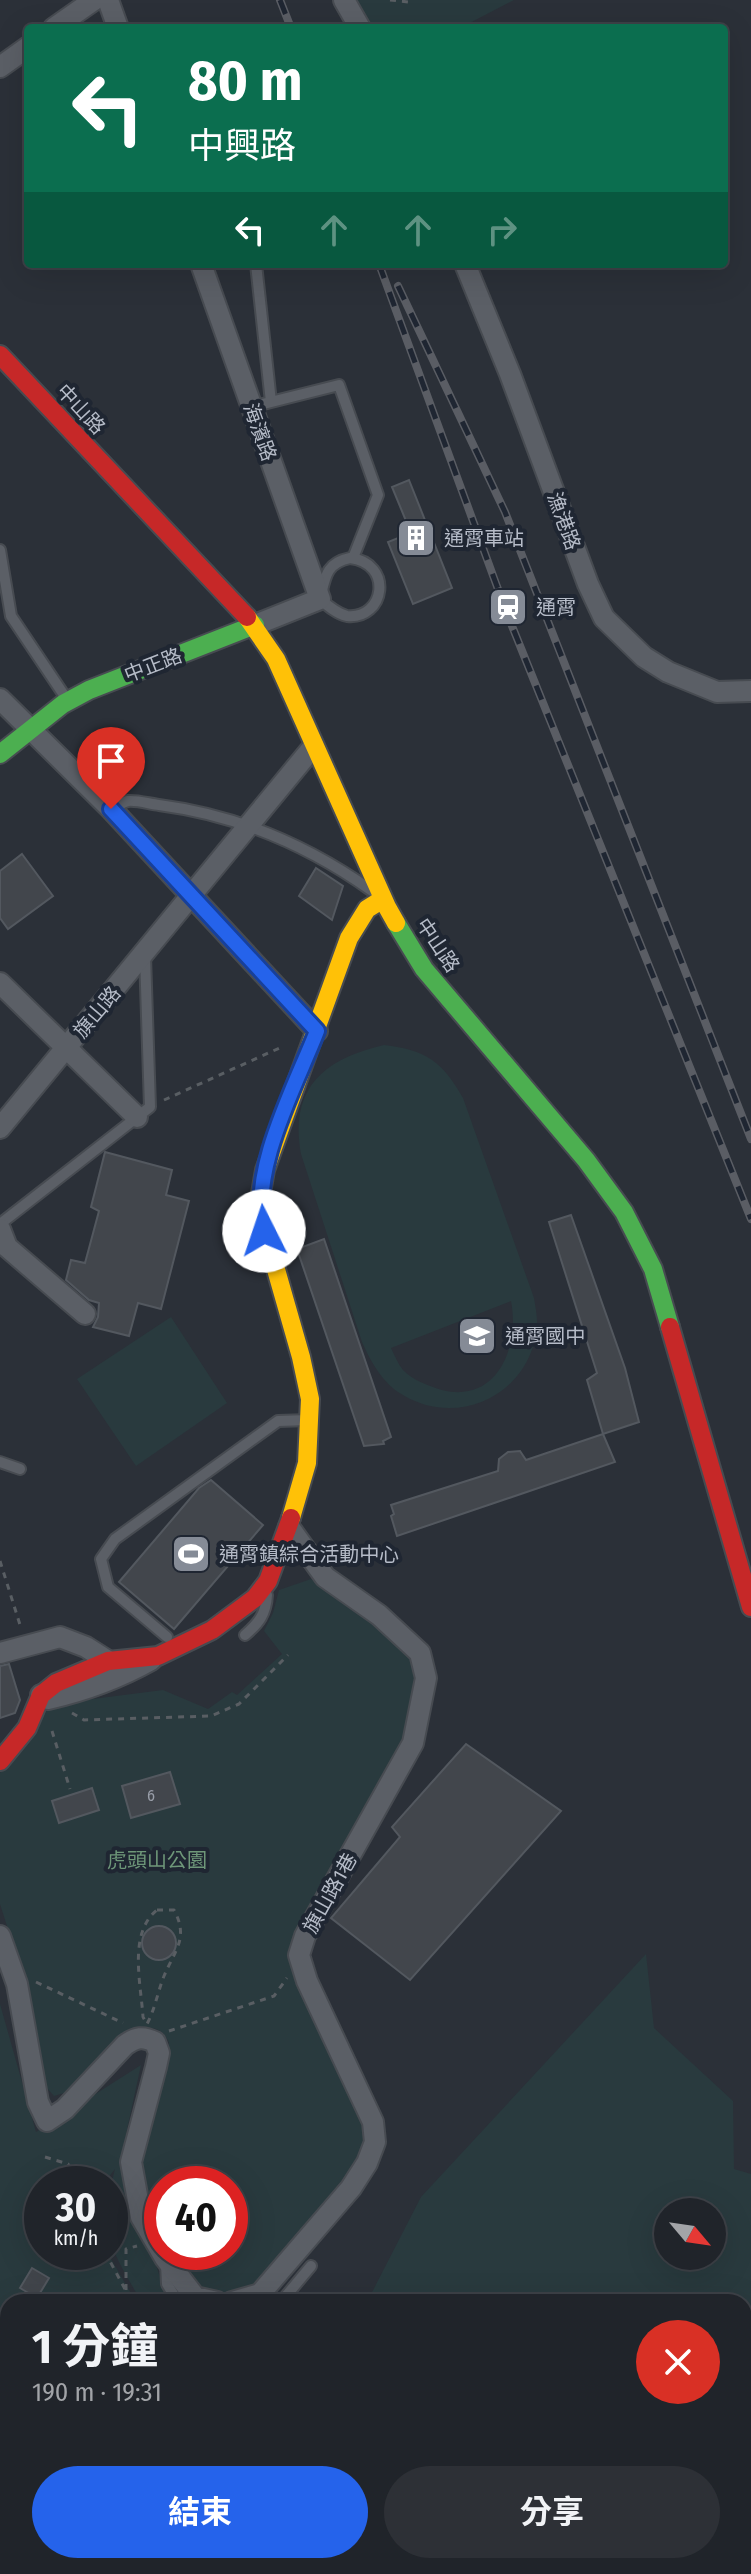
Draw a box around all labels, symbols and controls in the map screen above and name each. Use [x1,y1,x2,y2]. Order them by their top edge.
text: 80 m [188,48,303,115]
icon: left [56,56,160,160]
text: 中興路 [188,124,296,168]
icon: left [228,208,272,252]
icon: ahead [312,208,356,252]
icon: ahead [396,208,440,252]
icon: right [480,208,524,252]
street label: 中山路 [52,379,110,439]
street label: 海濱路 [238,400,282,464]
street label: 漁港路 [542,489,586,553]
building icon: 通霄車站 [395,517,437,559]
place label: 通霄車站 [444,526,524,550]
station icon: 通霄 [487,586,529,628]
place label: 通霄 [536,595,576,619]
street label: 中正路 [121,643,185,687]
pin [77,727,145,809]
icon: arrive [89,739,133,783]
street label: 中山路 [411,913,465,977]
street label: 旗山路 [69,981,125,1043]
position arrow [222,1189,306,1273]
school or university icon: 通霄國中 [456,1315,498,1357]
place label: 通霄國中 [505,1324,585,1348]
sports icon: 通霄鎮綜合活動中心 [170,1533,212,1575]
place label: 通霄鎮綜合活動中心 [219,1542,399,1566]
house number: 6 [147,1786,155,1805]
park label: 虎頭山公園 [107,1848,207,1872]
street label: 旗山路1巷 [298,1849,362,1937]
speed limit sign: 40 [144,2166,248,2270]
text: 30 [56,2184,96,2232]
north arrow [654,2198,726,2270]
map controls [654,2198,726,2270]
text: km/h [54,2226,98,2250]
text: 1 分鐘 [32,2318,158,2376]
button: close [636,2320,720,2404]
text: 190 m · 19:31 [32,2377,162,2408]
button: 結束 [32,2466,368,2558]
button: 分享 [384,2466,720,2558]

